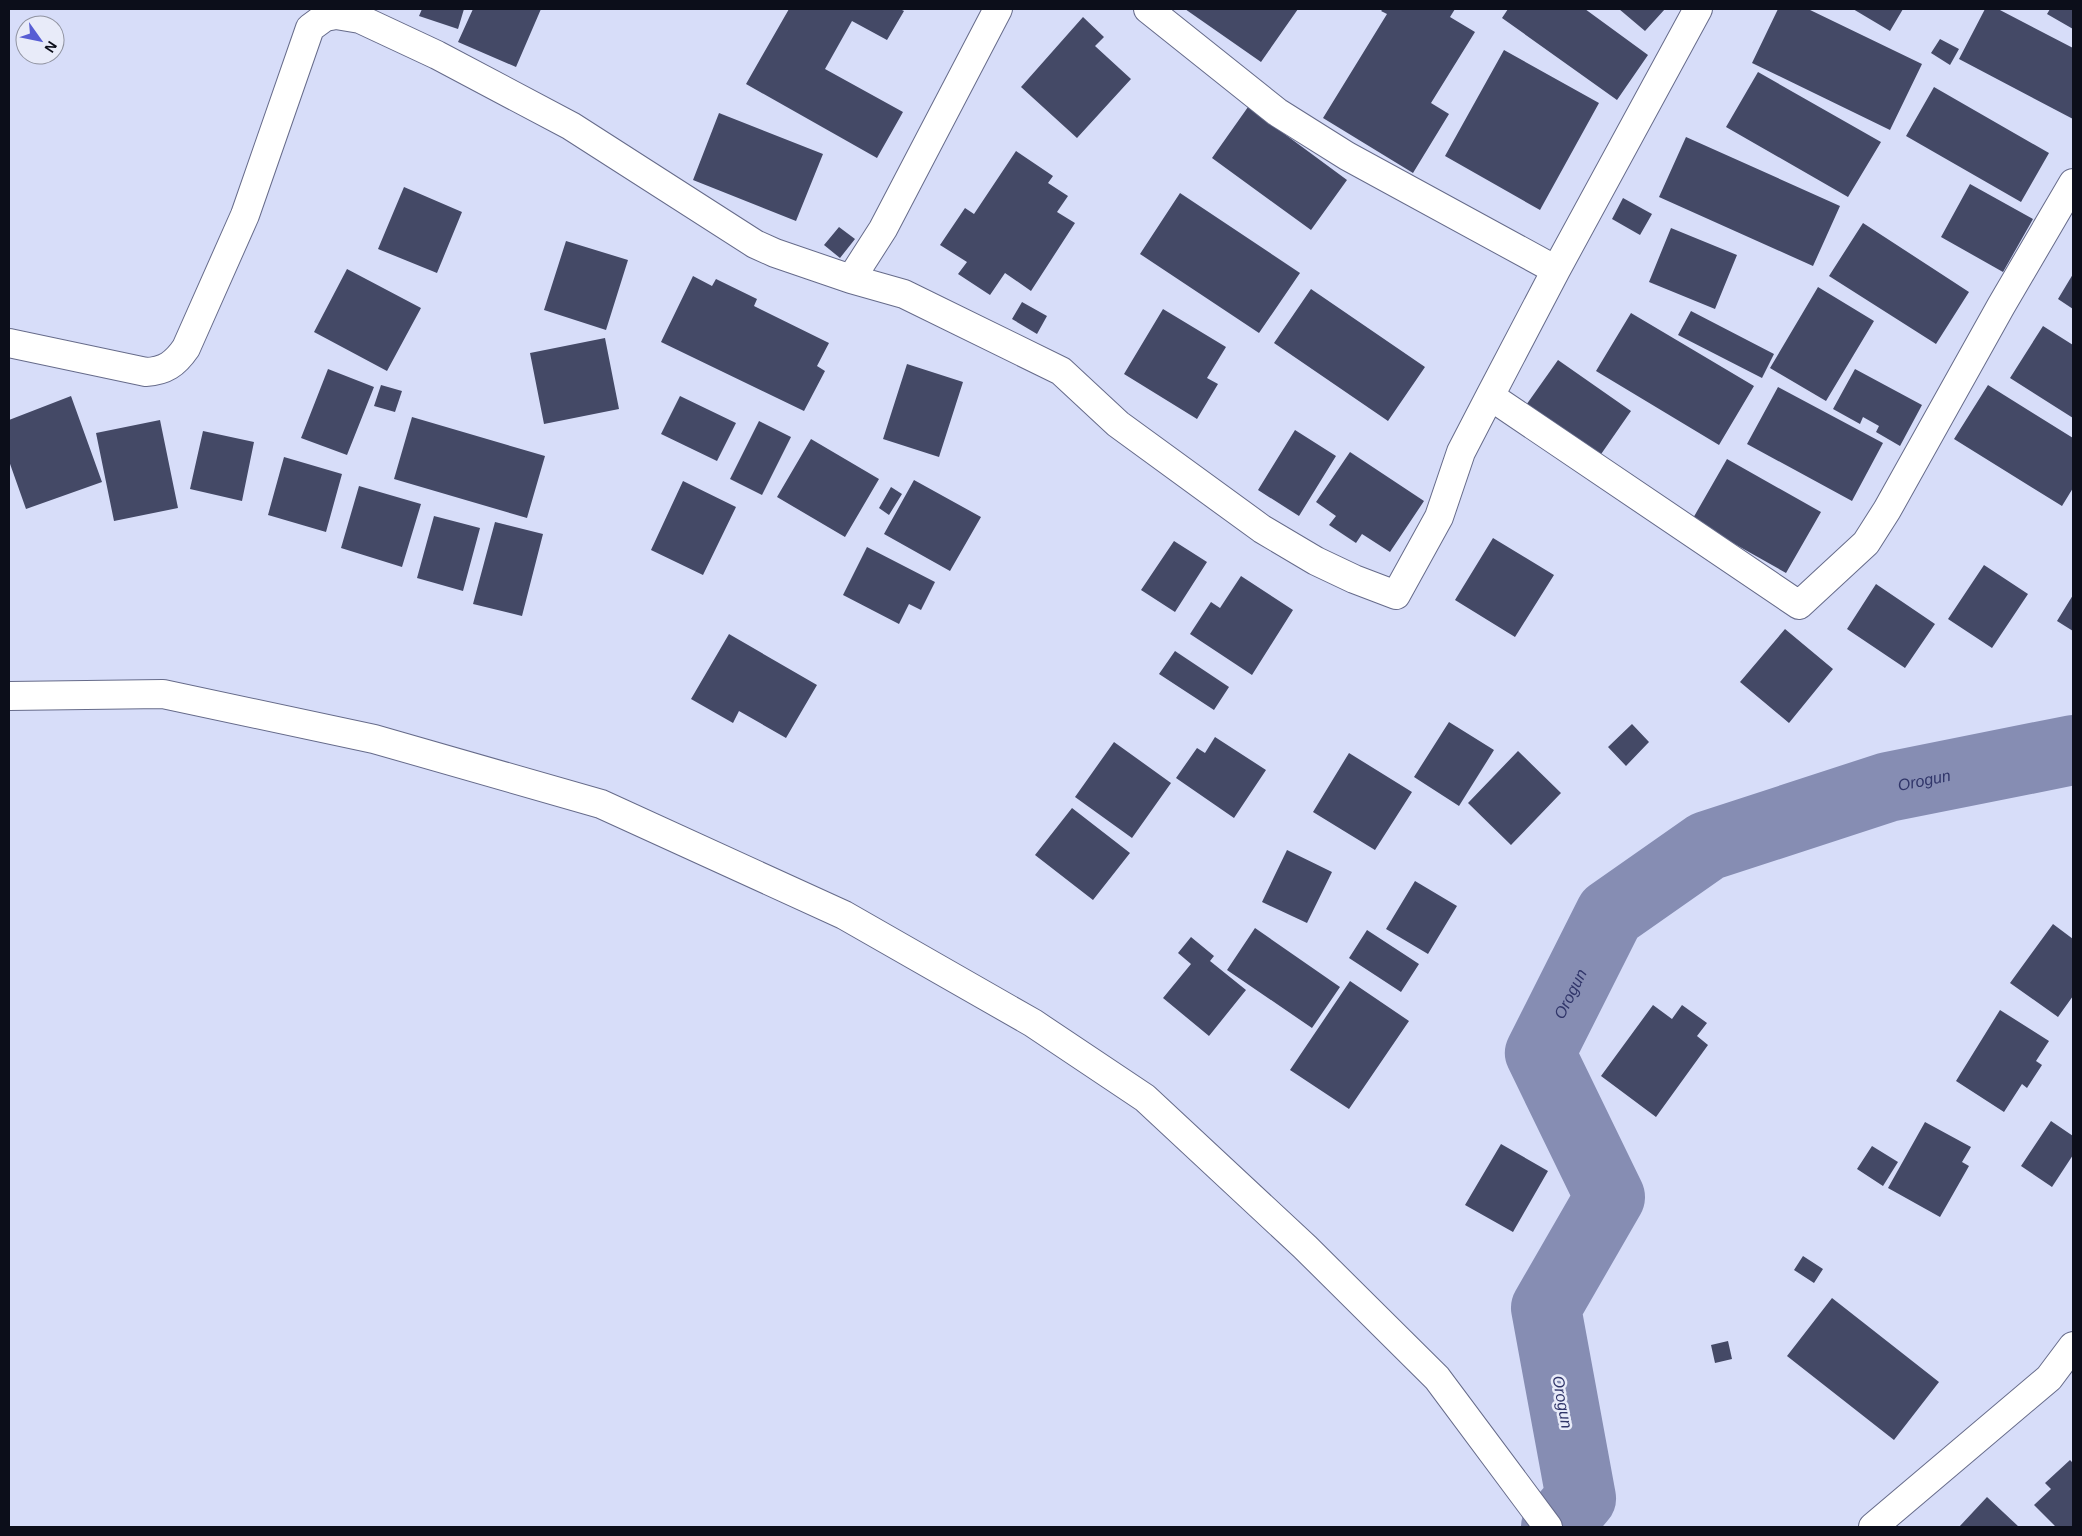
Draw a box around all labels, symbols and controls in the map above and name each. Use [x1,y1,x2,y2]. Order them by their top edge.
north arrow [15,15,65,65]
text: N [41,38,60,56]
water label: Orogun [1896,767,1952,794]
water label: Orogun [1551,966,1590,1022]
water label: Orogun [1550,1374,1576,1430]

